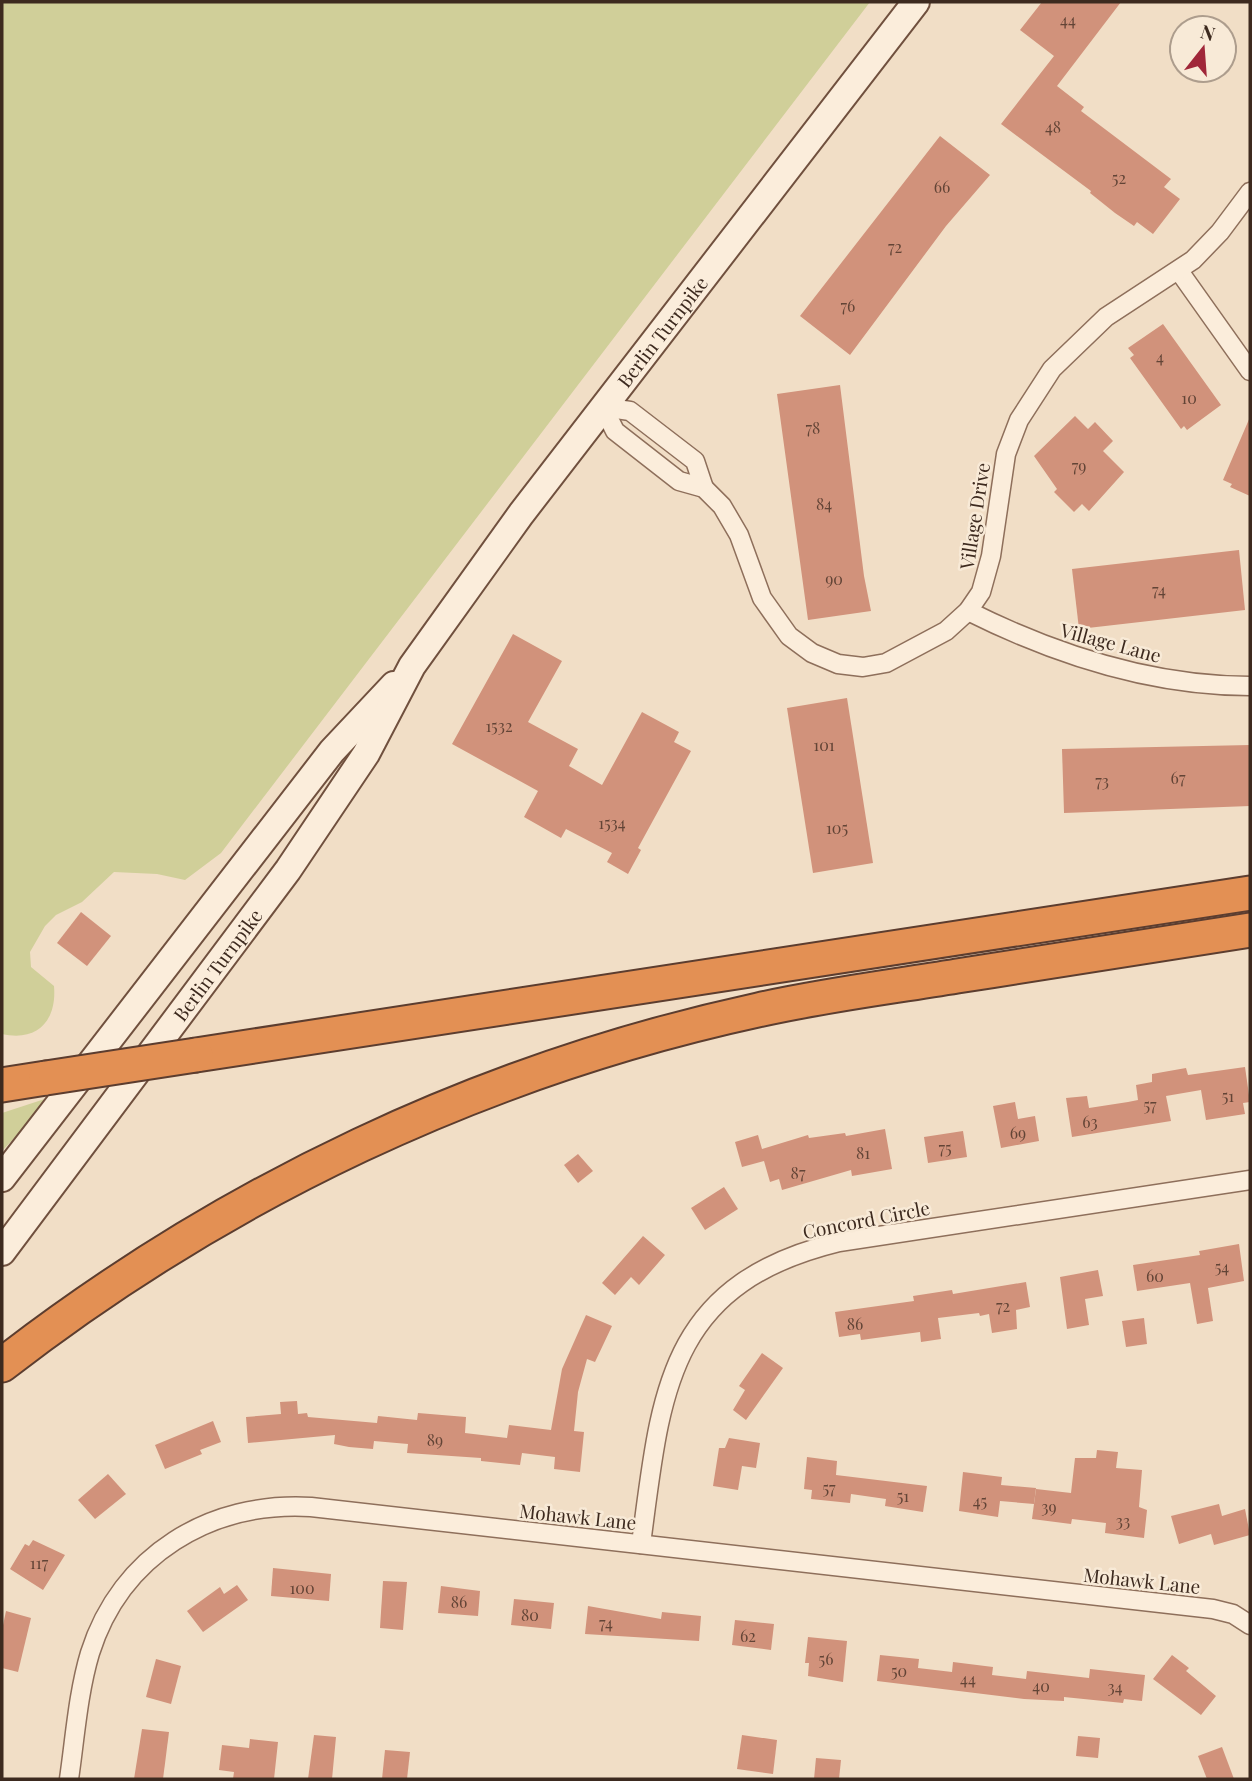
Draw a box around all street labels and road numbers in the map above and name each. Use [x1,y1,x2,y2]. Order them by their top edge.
street label: Berlin Turnpike [611,270,713,392]
street label: Village Drive [953,461,995,572]
street label: Village Lane [1057,616,1164,668]
street label: Berlin Turnpike [167,903,268,1026]
street label: Concord Circle [800,1194,932,1244]
street label: Mohawk Lane [518,1497,638,1535]
street label: Mohawk Lane [1082,1561,1202,1599]

